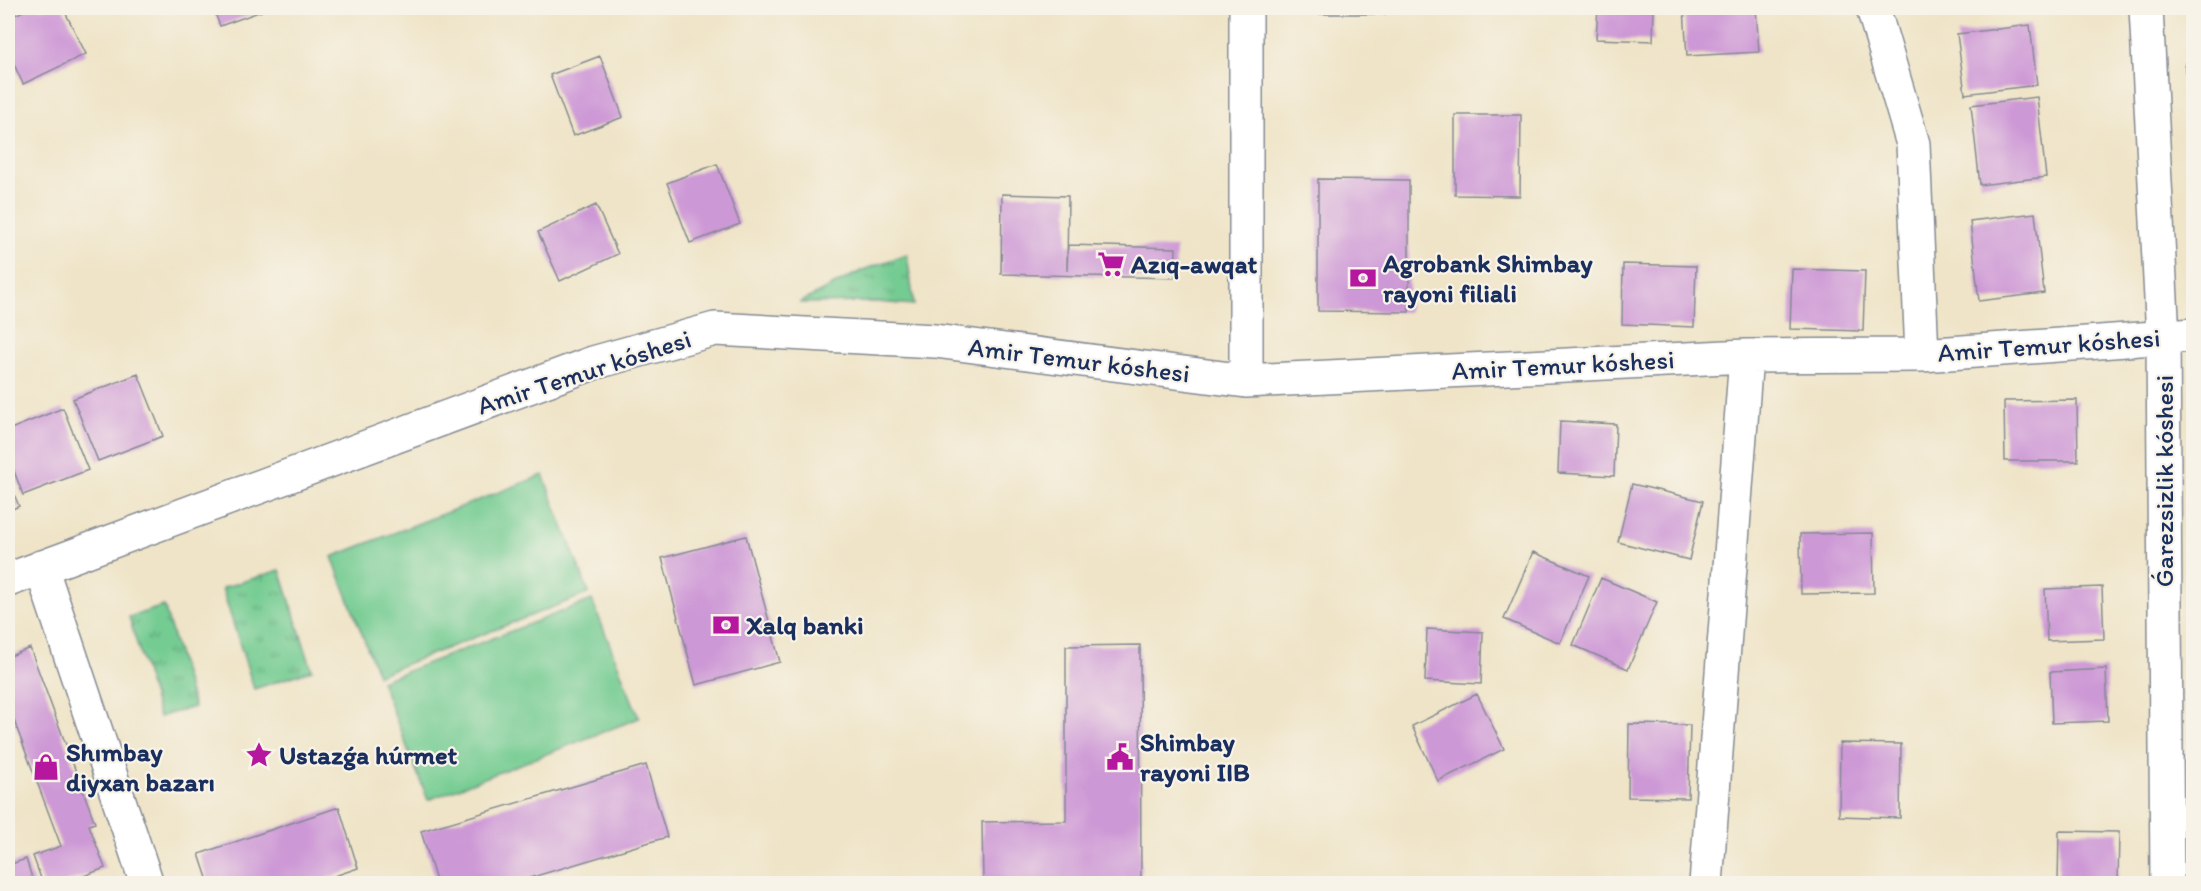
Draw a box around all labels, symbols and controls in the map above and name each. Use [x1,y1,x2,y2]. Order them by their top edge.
place label: Agrobank Shimbay rayoni filiali [1382,247,1593,309]
place label: Azıq-awqat [1130,248,1257,280]
supermarket icon: Azıq-awqat [1096,249,1126,279]
bank icon: Agrobank Shimbay rayoni filiali [1348,263,1378,293]
street label: Amir Temur kóshesi [1937,321,2161,369]
street label: Amir Temur kóshesi [473,322,695,422]
street label: Amir Temur kóshesi [966,331,1192,389]
street label: Amir Temur kóshesi [1451,343,1675,387]
street label: Ǵarezsizlik kóshesi [2148,375,2180,587]
place label: Xalq banki [746,609,864,641]
bank icon: Xalq banki [711,610,741,640]
place label: Shimbay rayoni IIB [1140,726,1250,788]
place label: Shımbay diyxan bazarı [66,736,215,798]
place label: Ustazǵa húrmet [279,739,458,771]
place icon: Ustazǵa húrmet [244,740,274,770]
public building icon: Shimbay rayoni IIB [1105,742,1135,772]
shop icon: Shımbay diyxan bazarı [31,752,61,782]

